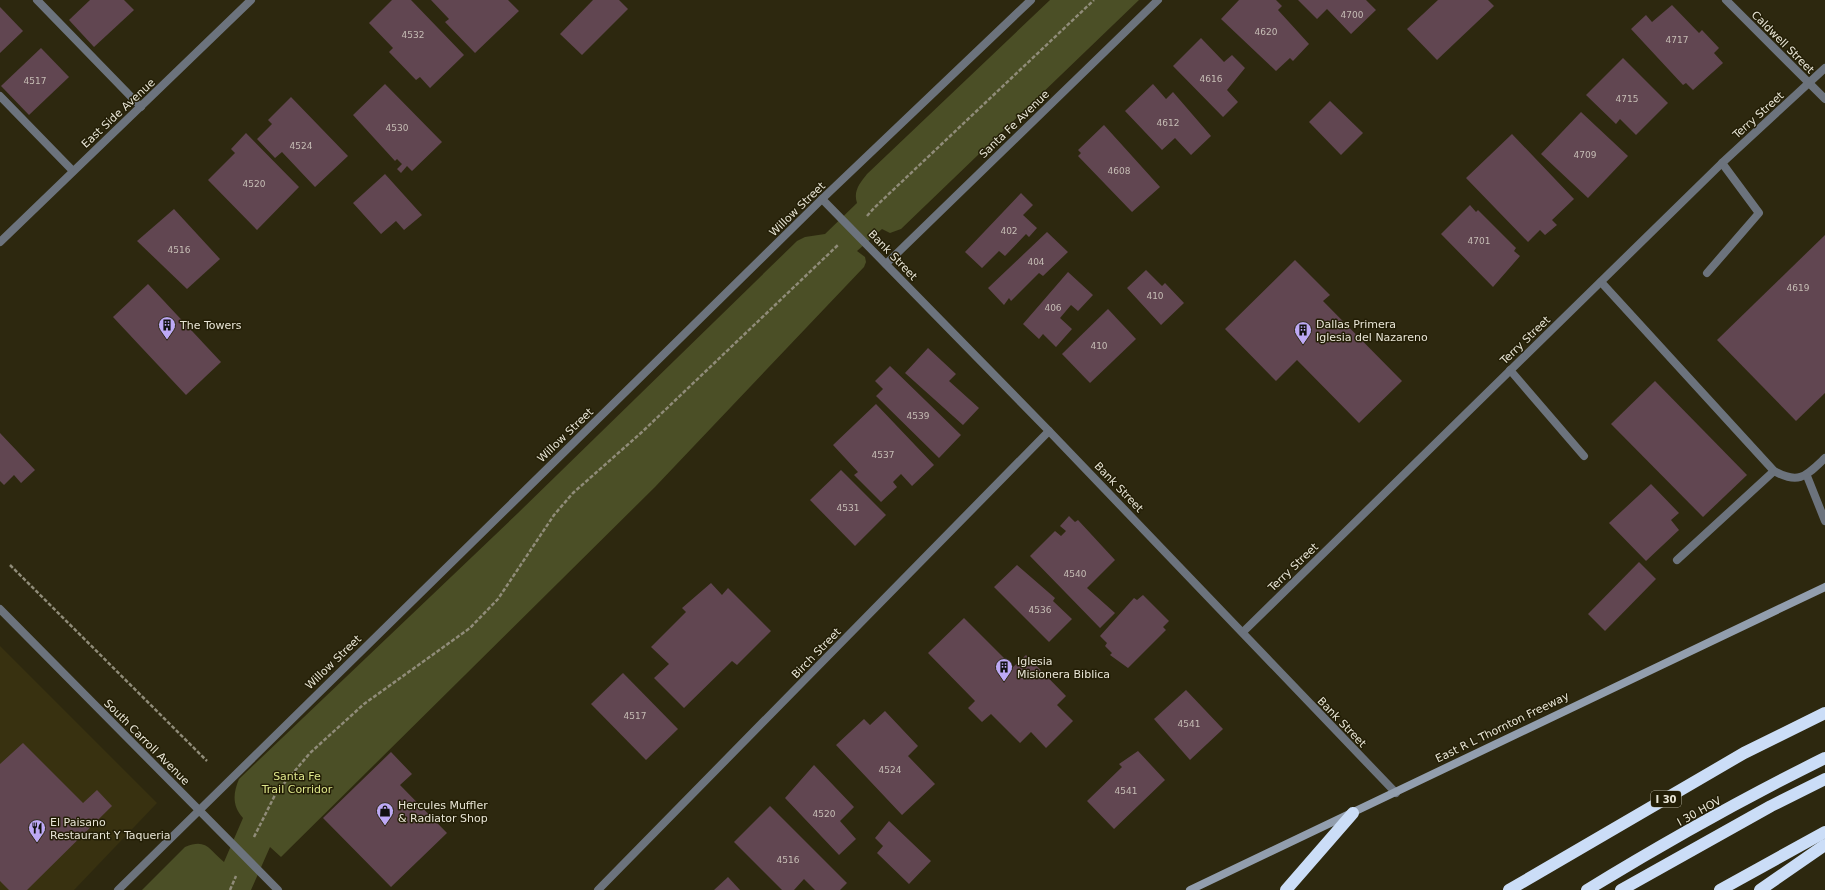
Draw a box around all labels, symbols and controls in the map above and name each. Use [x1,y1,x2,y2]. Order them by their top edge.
street label: Caldwell Street [1749,8,1817,77]
house number: 4700 [1341,10,1364,20]
house number: 4620 [1255,27,1278,37]
house number: 4532 [402,30,424,40]
house number: 4717 [1666,35,1688,45]
house number: 4616 [1200,74,1223,84]
house number: 4517 [24,76,46,86]
street label: East Side Avenue [79,76,158,151]
street label: Santa Fe Avenue [977,88,1052,161]
street label: Terry Street [1729,89,1787,142]
house number: 4715 [1616,94,1638,104]
house number: 4612 [1157,118,1179,128]
house number: 4530 [386,123,409,133]
house number: 4524 [290,141,313,151]
house number: 4709 [1574,150,1597,160]
house number: 4608 [1108,166,1131,176]
house number: 4520 [243,179,266,189]
street label: Willow Street [767,179,828,239]
house number: 402 [1000,226,1018,236]
street label: Bank Street [866,228,920,284]
house number: 4701 [1468,236,1490,246]
house number: 4516 [168,245,191,255]
house number: 404 [1027,257,1045,267]
house number: 4619 [1787,283,1810,293]
house number: 410 [1146,291,1164,301]
house number: 406 [1044,303,1062,313]
street label: Terry Street [1497,313,1553,368]
building icon: The Towers [157,315,177,340]
place label: Dallas Primera Iglesia del Nazareno [1316,318,1428,344]
place label: The Towers [179,319,242,332]
building icon: Dallas Primera Iglesia del Nazareno [1293,320,1313,345]
house number: 410 [1090,341,1108,351]
street label: Willow Street [535,405,596,465]
house number: 4539 [907,411,930,421]
house number: 4537 [872,450,894,460]
street label: Bank Street [1092,460,1146,516]
house number: 4531 [837,503,859,513]
street label: Terry Street [1265,540,1321,595]
house number: 4540 [1064,569,1087,579]
house number: 4536 [1029,605,1052,615]
street label: Birch Street [789,625,844,681]
street label: Willow Street [303,632,364,692]
place label: Iglesia Misionera Biblica [1017,655,1110,681]
building icon: Iglesia Misionera Biblica [994,657,1014,682]
street label: East R L Thornton Freeway [1433,689,1571,765]
street label: Bank Street [1315,695,1369,751]
street label: South Carroll Avenue [101,697,192,788]
house number: 4517 [624,711,646,721]
house number: 4541 [1178,719,1200,729]
house number: 4524 [879,765,902,775]
park label: Santa Fe Trail Corridor [261,770,333,796]
house number: 4541 [1115,786,1137,796]
road number: I 30 [1651,791,1681,807]
street label: I 30 HOV [1675,794,1724,829]
place label: Hercules Muffler & Radiator Shop [398,799,488,825]
shop icon: Hercules Muffler & Radiator Shop [375,801,395,826]
house number: 4520 [813,809,836,819]
place label: El Paisano Restaurant Y Taqueria [50,816,171,842]
restaurant icon: El Paisano Restaurant Y Taqueria [27,818,47,843]
house number: 4516 [777,855,800,865]

